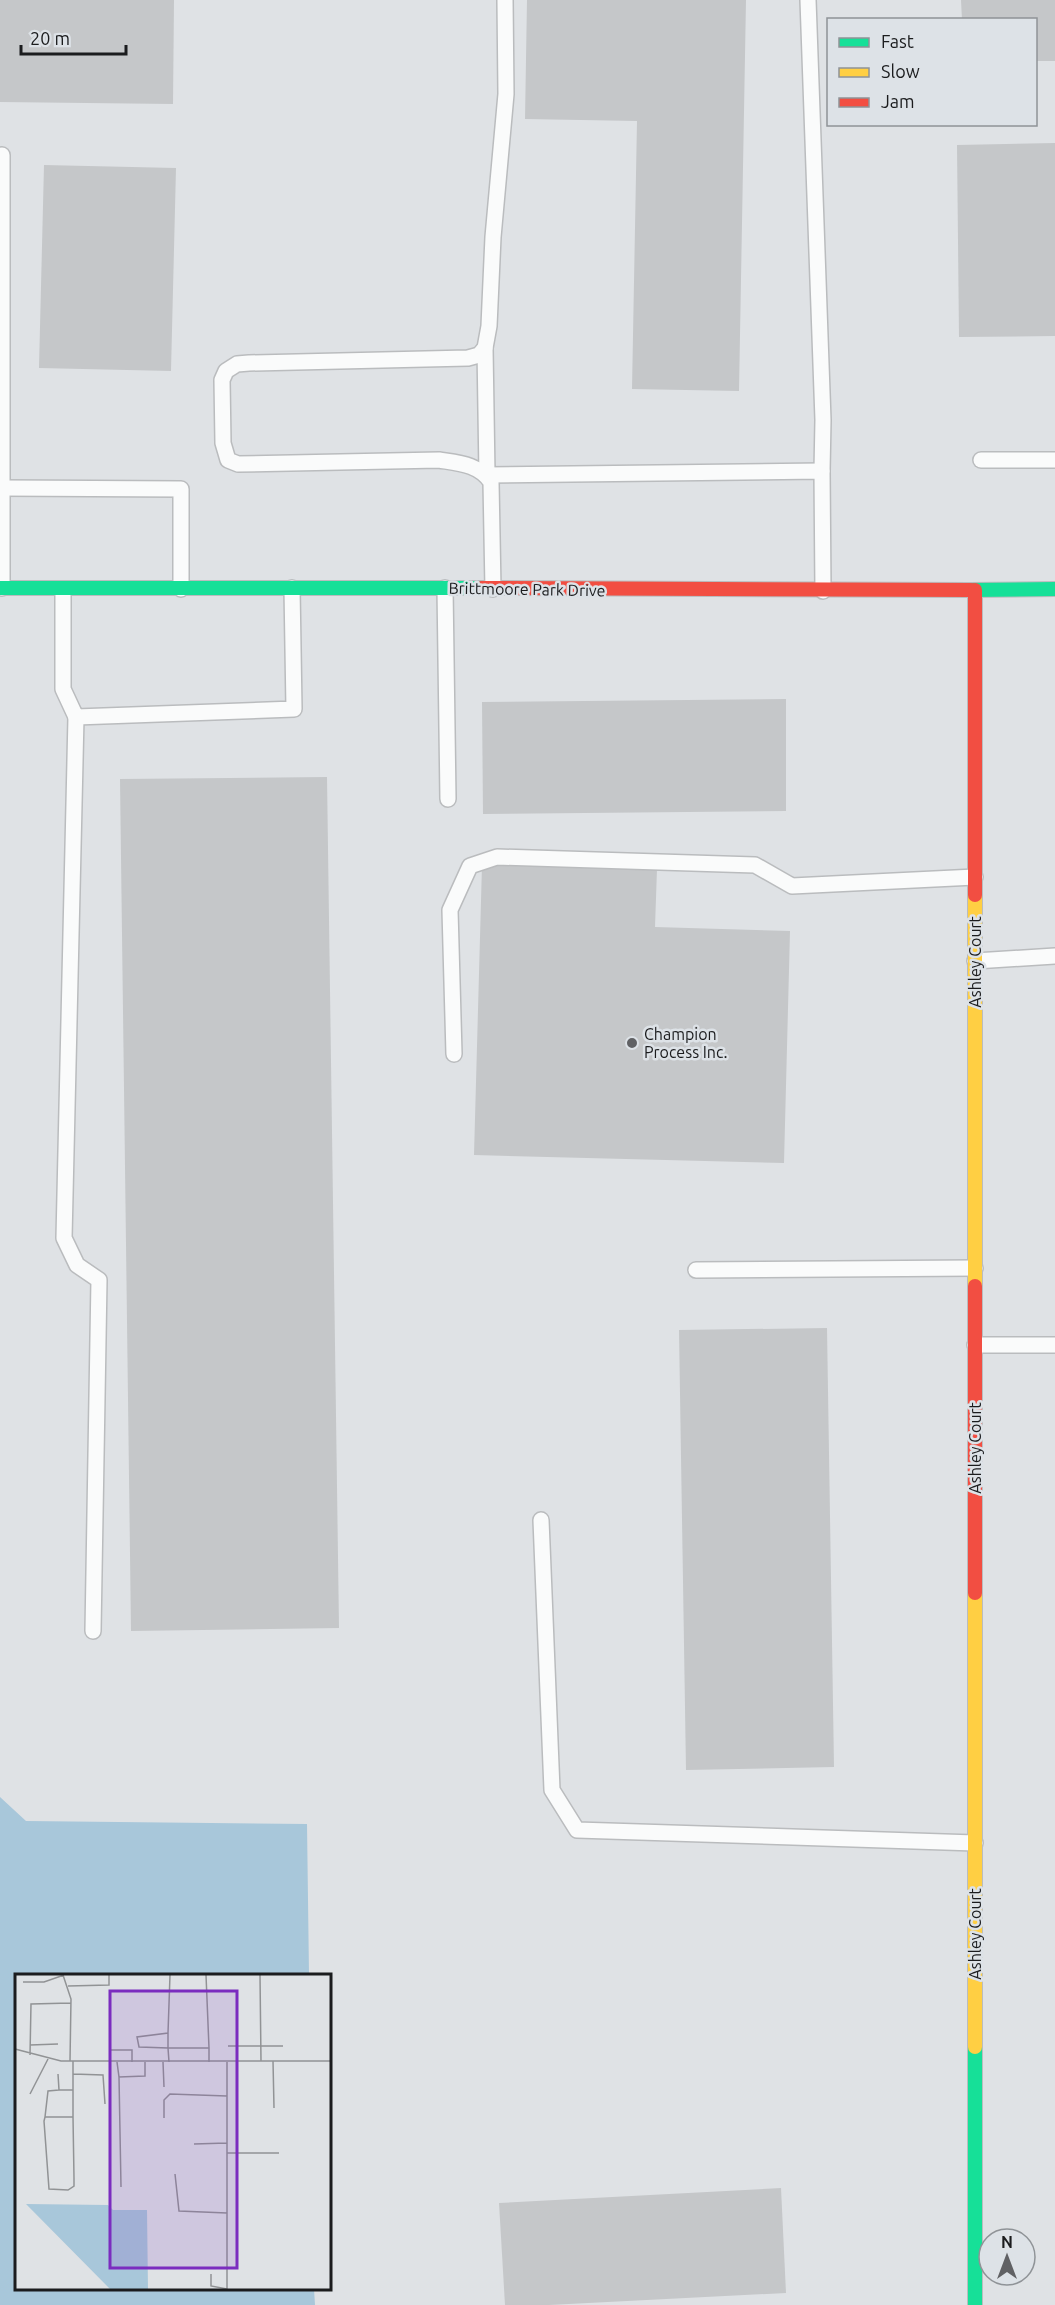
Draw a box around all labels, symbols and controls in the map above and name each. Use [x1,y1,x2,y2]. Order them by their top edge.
scale bar [21,18,126,56]
legend [827,18,1037,126]
text: 20 m [30,28,70,48]
text: Fast [881,31,914,51]
text: Slow [881,61,920,81]
text: Jam [881,91,915,111]
street label: Brittmoore Park Drive [448,579,606,599]
street label: Ashley Court [966,915,984,1008]
place label: Champion Process Inc. [644,1025,728,1061]
marker: Champion Process Inc. [625,1036,639,1050]
street label: Ashley Court [966,1401,984,1494]
street label: Ashley Court [966,1887,984,1980]
inset map [15,1974,332,2290]
north arrow [977,2227,1037,2287]
text: N [1001,2233,1013,2251]

